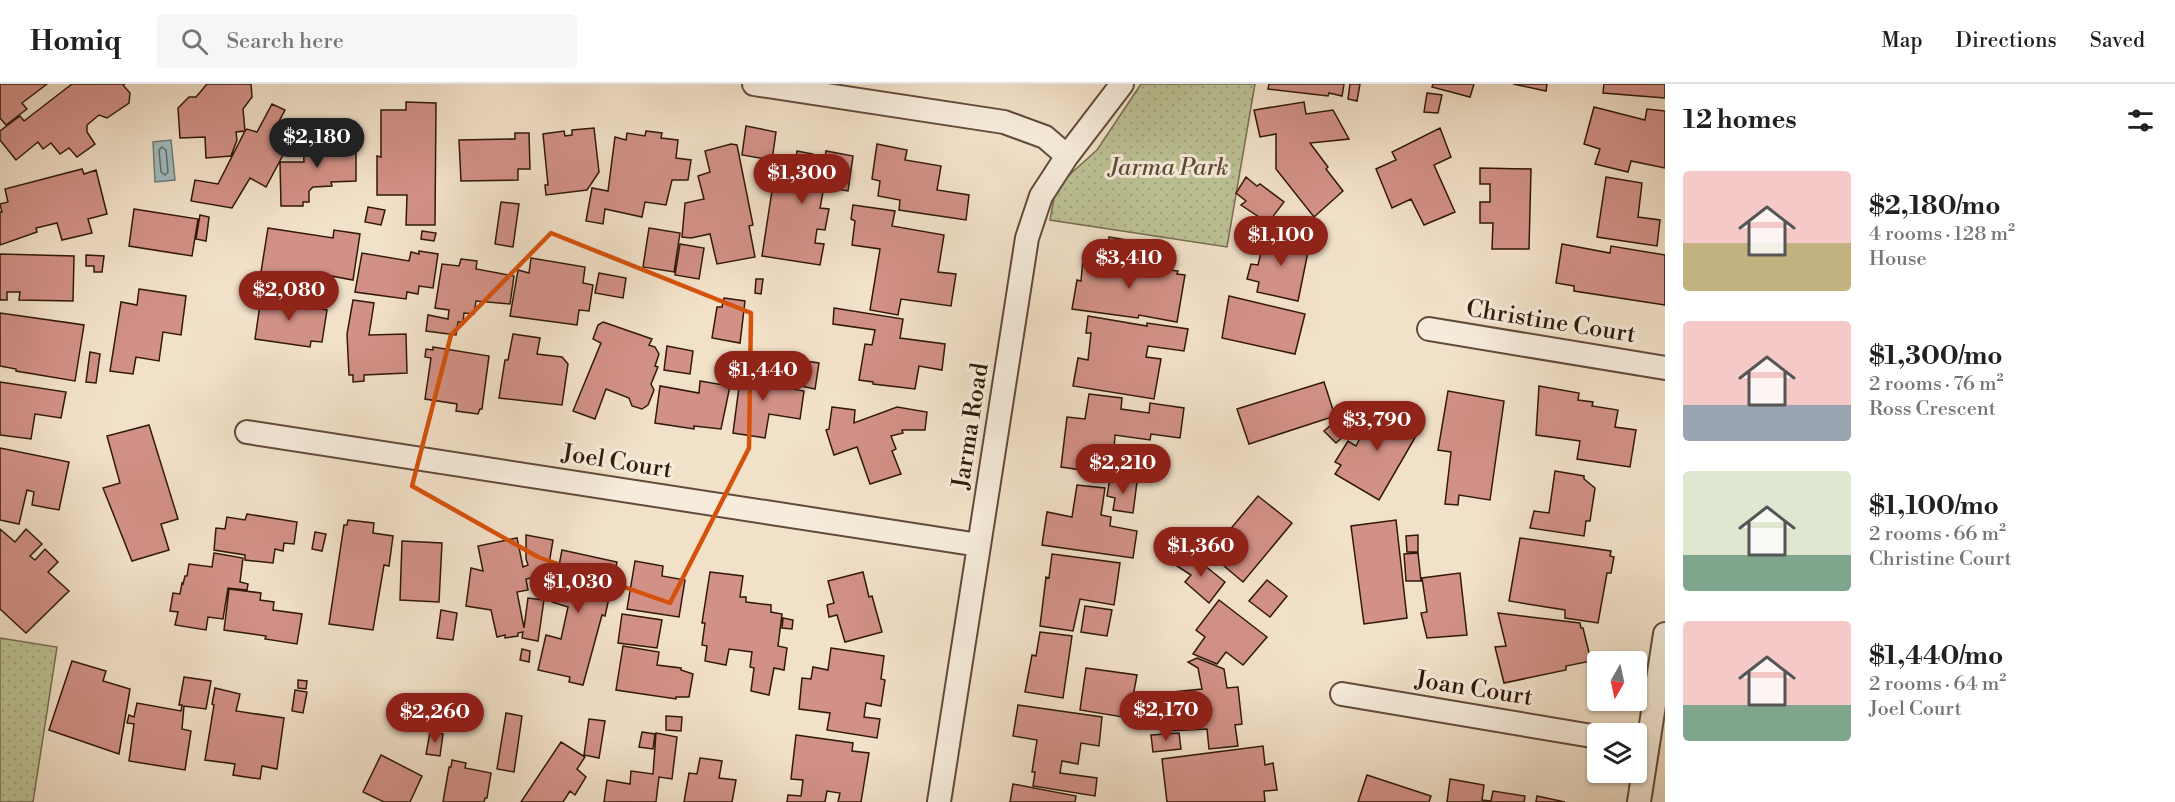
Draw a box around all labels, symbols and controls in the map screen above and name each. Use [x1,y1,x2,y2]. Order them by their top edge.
search box [157,14,577,68]
text: Homiq [30,24,121,59]
icon: search [178,25,211,58]
text: Search here [226,28,344,55]
text: Map [1881,28,1923,54]
text: Directions [1956,28,2057,54]
text: Saved [2090,28,2145,54]
text: 12 homes [1683,104,1797,136]
icon: filters [2124,104,2157,137]
pin: $2,180 [268,118,366,169]
text: $2,180 [283,125,351,150]
park label: Jarma Park [1106,153,1229,183]
pin: $1,300 [753,154,851,205]
text: $1,300 [768,161,837,186]
text: $2,180/mo [1869,190,2000,222]
icon: home [1731,195,1803,267]
pin: $1,100 [1232,216,1330,267]
text: 4 rooms · 128 m² [1869,222,2015,247]
text: $1,100 [1248,223,1314,248]
pin: $3,410 [1080,239,1178,290]
text: $3,410 [1096,246,1162,271]
text: House [1869,247,1927,272]
pin: $2,080 [240,271,338,322]
text: $2,080 [253,278,325,303]
street label: Christine Court [1464,294,1638,350]
text: $1,300/mo [1869,340,2003,372]
icon: home [1731,345,1803,417]
pin: $1,440 [714,351,812,402]
text: $1,440 [728,358,798,383]
street label: Jarma Road [946,361,996,492]
text: 2 rooms · 76 m² [1869,372,2003,397]
text: Ross Crescent [1869,397,1996,422]
pin: $3,790 [1328,401,1426,452]
text: $3,790 [1343,408,1411,433]
street label: Joel Court [559,438,675,486]
pin: $2,210 [1074,444,1172,495]
text: $2,210 [1090,451,1156,476]
text: $1,100/mo [1869,490,1999,522]
icon: home [1731,495,1803,567]
text: 2 rooms · 66 m² [1869,522,2006,547]
pin: $1,360 [1152,527,1250,578]
text: $1,360 [1167,534,1235,559]
text: Christine Court [1869,547,2012,572]
pin: $1,030 [529,563,627,614]
text: $1,030 [544,570,613,595]
text: $1,440/mo [1869,640,2003,672]
icon: home [1731,645,1803,717]
north arrow [1587,651,1647,711]
map controls [1587,651,1647,783]
street label: Joan Court [1412,665,1535,713]
text: 2 rooms · 64 m² [1869,672,2006,697]
pin: $2,170 [1117,691,1215,742]
pin: $2,260 [386,693,484,744]
text: Joel Court [1869,697,1962,722]
text: $2,170 [1134,698,1198,723]
text: $2,260 [400,700,470,725]
button: layers [1587,723,1647,783]

